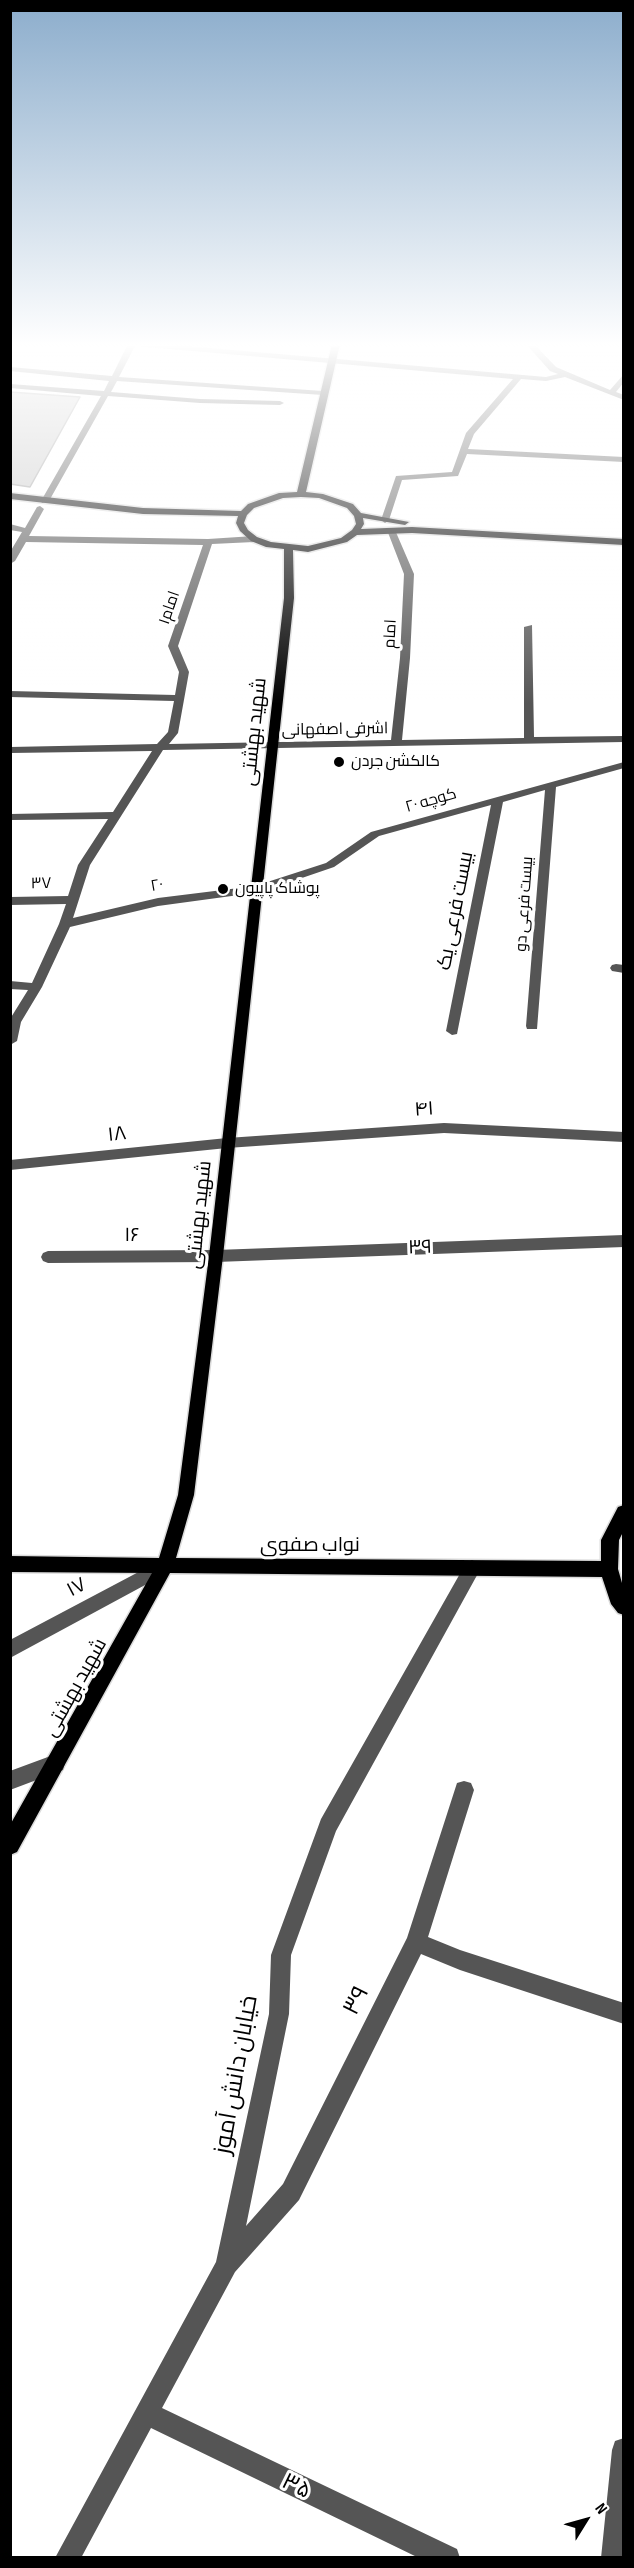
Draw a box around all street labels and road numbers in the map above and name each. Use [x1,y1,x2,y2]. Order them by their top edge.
street label: امام۱ [155,589,185,627]
street label: امام [381,619,401,649]
street label: شهید بهشتی [237,677,273,787]
street label: اشرفی اصفهانی [282,719,388,741]
street label: کوچه ۲۰ [403,785,459,817]
street label: بیست فرعی یک [433,850,479,972]
street label: بیست فرعی دو [512,856,538,952]
street label: ۳۷ [30,874,52,894]
street label: ۲۰ [149,875,165,897]
street label: ۴۱ [413,1097,435,1123]
street label: ۱۸ [106,1122,128,1148]
street label: شهید بهشتی [182,1160,218,1270]
street label: ۱۶ [124,1224,140,1248]
street label: ۳۹ [408,1236,432,1260]
street label: نواب صفوی [260,1534,360,1558]
street label: ۱۷ [63,1573,91,1603]
street label: شهید بهشتی [39,1635,113,1741]
street label: ۳۹ [338,1982,376,2020]
street label: خیابان دانش آموز [209,1993,265,2157]
street label: ۳۵ [277,2468,315,2506]

